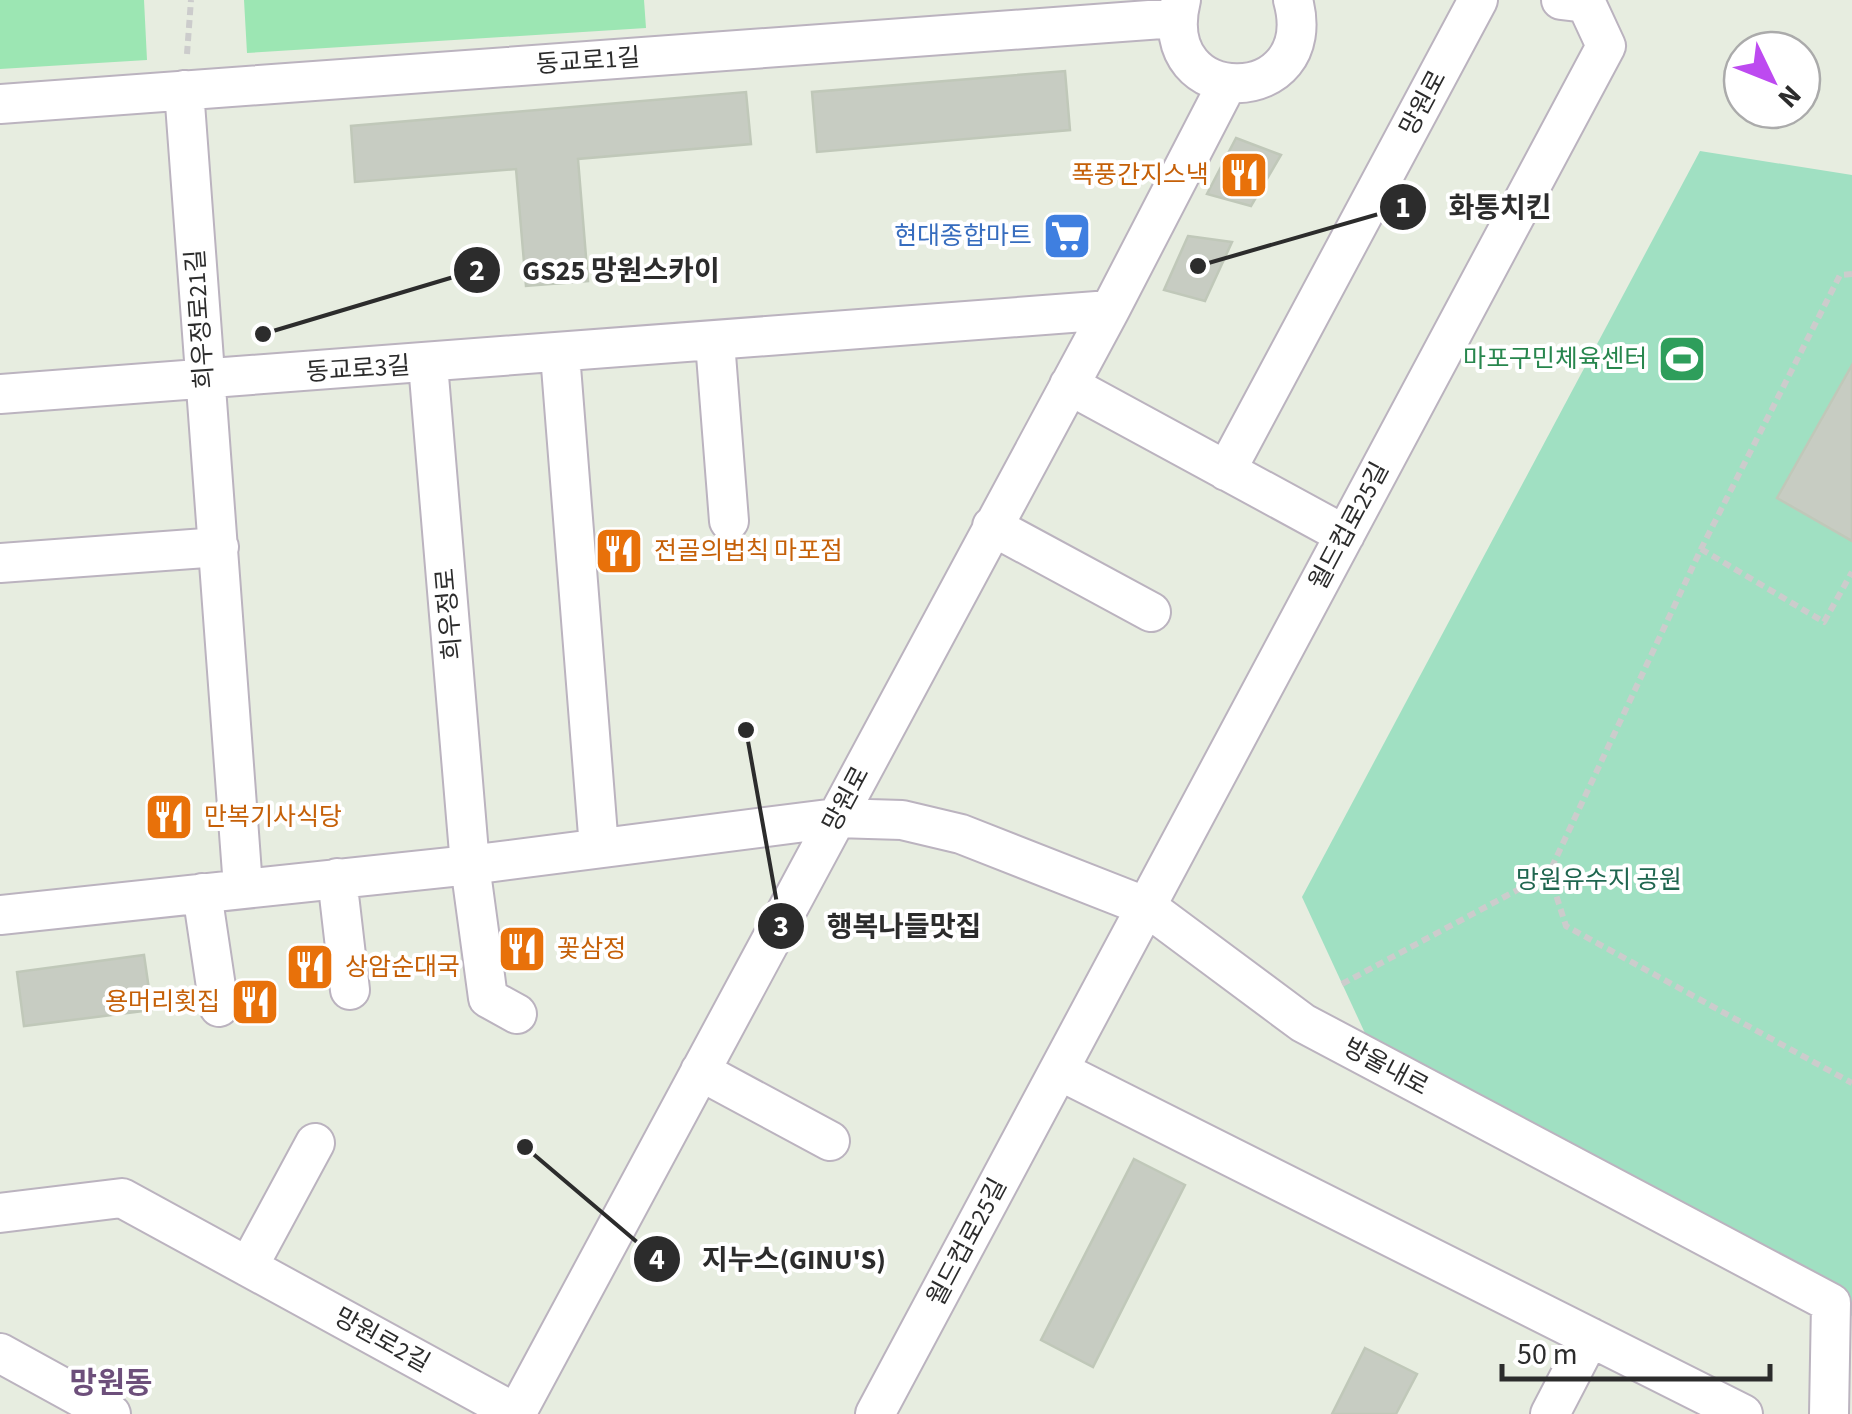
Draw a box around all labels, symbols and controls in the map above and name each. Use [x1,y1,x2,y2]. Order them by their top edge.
north arrow [1722,30,1822,130]
street label: 동교로1길 [535,39,641,83]
street label: 망원로 [1391,64,1455,142]
text: N [1769,76,1811,117]
restaurant icon: 폭풍간지스낵 [1218,149,1270,201]
place label: 폭풍간지스낵 [1071,157,1209,193]
callout: 화통치킨 [1378,178,1571,236]
text: 1 [1395,186,1411,229]
text: 화통치킨 [1448,188,1552,228]
supermarket icon: 현대종합마트 [1041,210,1093,262]
place label: 현대종합마트 [894,218,1032,254]
callout: GS25 망원스카이 [452,241,739,299]
street label: 희우정로21길 [177,248,223,390]
text: 2 [469,249,485,292]
text: GS25 망원스카이 [522,251,720,291]
sports icon: 마포구민체육센터 [1656,333,1708,385]
place label: 마포구민체육센터 [1463,341,1647,377]
street label: 동교로3길 [305,347,411,391]
street label: 월드컵로25길 [1300,456,1398,596]
restaurant icon: 전골의법칙 마포점 [593,525,645,577]
place label: 전골의법칙 마포점 [654,533,843,569]
street label: 희우정로 [427,567,471,661]
street label: 망원로 [814,760,878,838]
restaurant icon: 만복기사식당 [143,791,195,843]
place label: 만복기사식당 [204,799,342,835]
park label: 망원유수지 공원 [1516,862,1682,898]
callout: 행복나들맛집 [756,897,1001,955]
text: 3 [773,905,789,948]
text: 행복나들맛집 [827,907,981,947]
restaurant icon: 꽃삼정 [496,923,548,975]
place label: 꽃삼정 [557,931,626,967]
restaurant icon: 상암순대국 [284,941,336,993]
place label: 상암순대국 [345,949,460,985]
restaurant icon: 용머리횟집 [229,976,281,1028]
place label: 용머리횟집 [105,984,220,1020]
street label: 방울내로 [1337,1030,1435,1104]
street label: 월드컵로25길 [918,1172,1016,1312]
callout: 지누스(GINU'S) [632,1230,905,1288]
text: 4 [649,1238,665,1281]
text: 지누스(GINU'S) [702,1240,886,1280]
street label: 망원로2길 [328,1299,436,1381]
scale bar [1502,1319,1770,1381]
text: 50 m [1517,1333,1578,1376]
district label: 망원동 [70,1362,152,1405]

